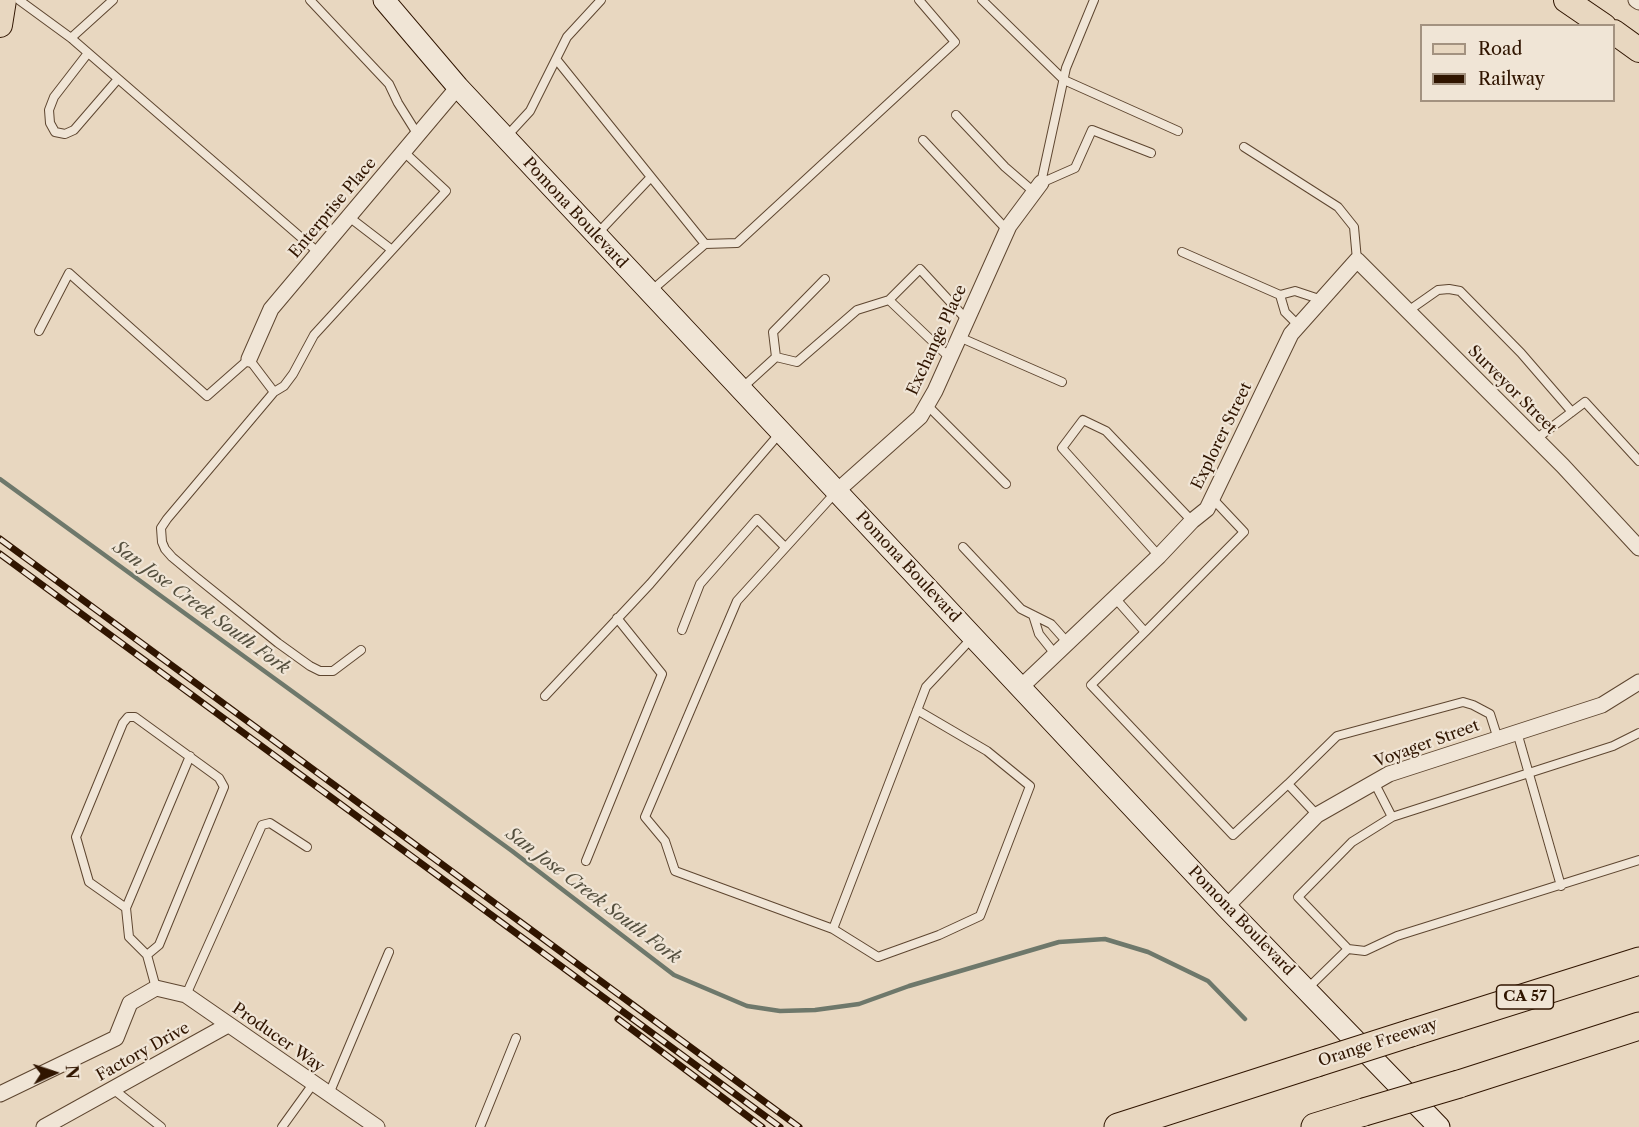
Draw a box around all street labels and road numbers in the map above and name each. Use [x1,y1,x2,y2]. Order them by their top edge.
street label: Enterprise Place [285,154,381,262]
street label: Pomona Boulevard [519,154,631,272]
street label: Exchange Place [903,282,971,398]
street label: Surveyor Street [1464,342,1560,438]
street label: Explorer Street [1188,379,1256,493]
street label: Pomona Boulevard [852,508,964,626]
street label: Voyager Street [1372,716,1482,772]
street label: Pomona Boulevard [1184,862,1298,980]
road number: CA 57 [1496,985,1553,1009]
street label: Producer Way [228,999,328,1077]
street label: Orange Freeway [1316,1015,1440,1071]
street label: Factory Drive [93,1018,193,1086]

